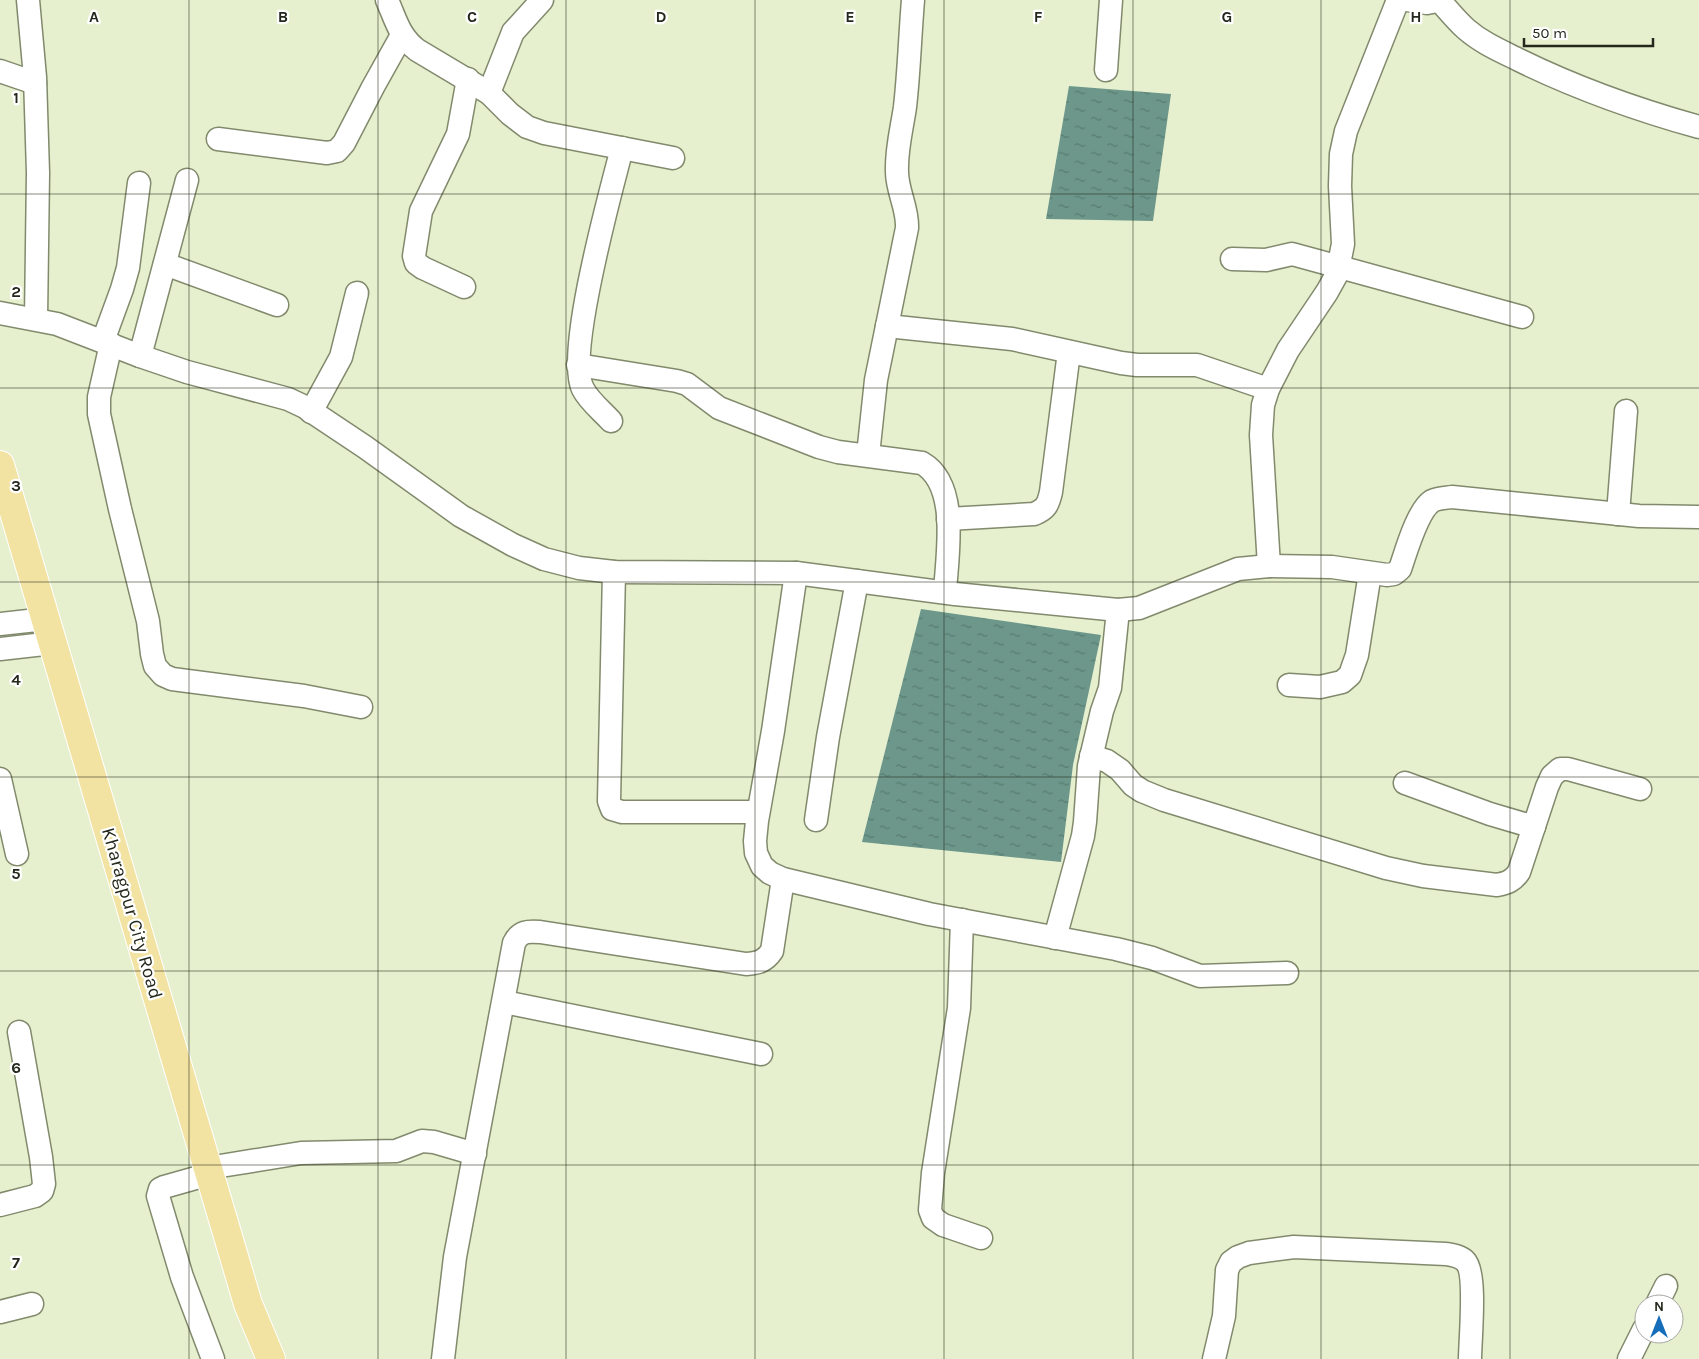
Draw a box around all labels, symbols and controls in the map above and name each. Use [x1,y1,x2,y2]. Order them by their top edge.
text: A [89,7,99,26]
text: B [278,7,288,26]
text: C [467,7,477,26]
text: D [656,7,667,26]
text: E [845,7,855,26]
text: F [1034,7,1043,26]
text: G [1222,7,1232,26]
text: H [1410,7,1422,26]
scale bar [1524,15,1653,47]
text: 50 m [1532,24,1567,42]
text: 1 [13,88,19,107]
text: 2 [11,282,21,301]
text: 3 [11,476,21,495]
text: 4 [11,670,21,689]
street label: Kharagpur City Road [97,825,167,1001]
text: 5 [11,864,21,883]
text: 6 [11,1058,21,1077]
text: 7 [12,1253,20,1272]
north arrow [1634,1294,1684,1344]
text: N [1654,1298,1664,1315]

